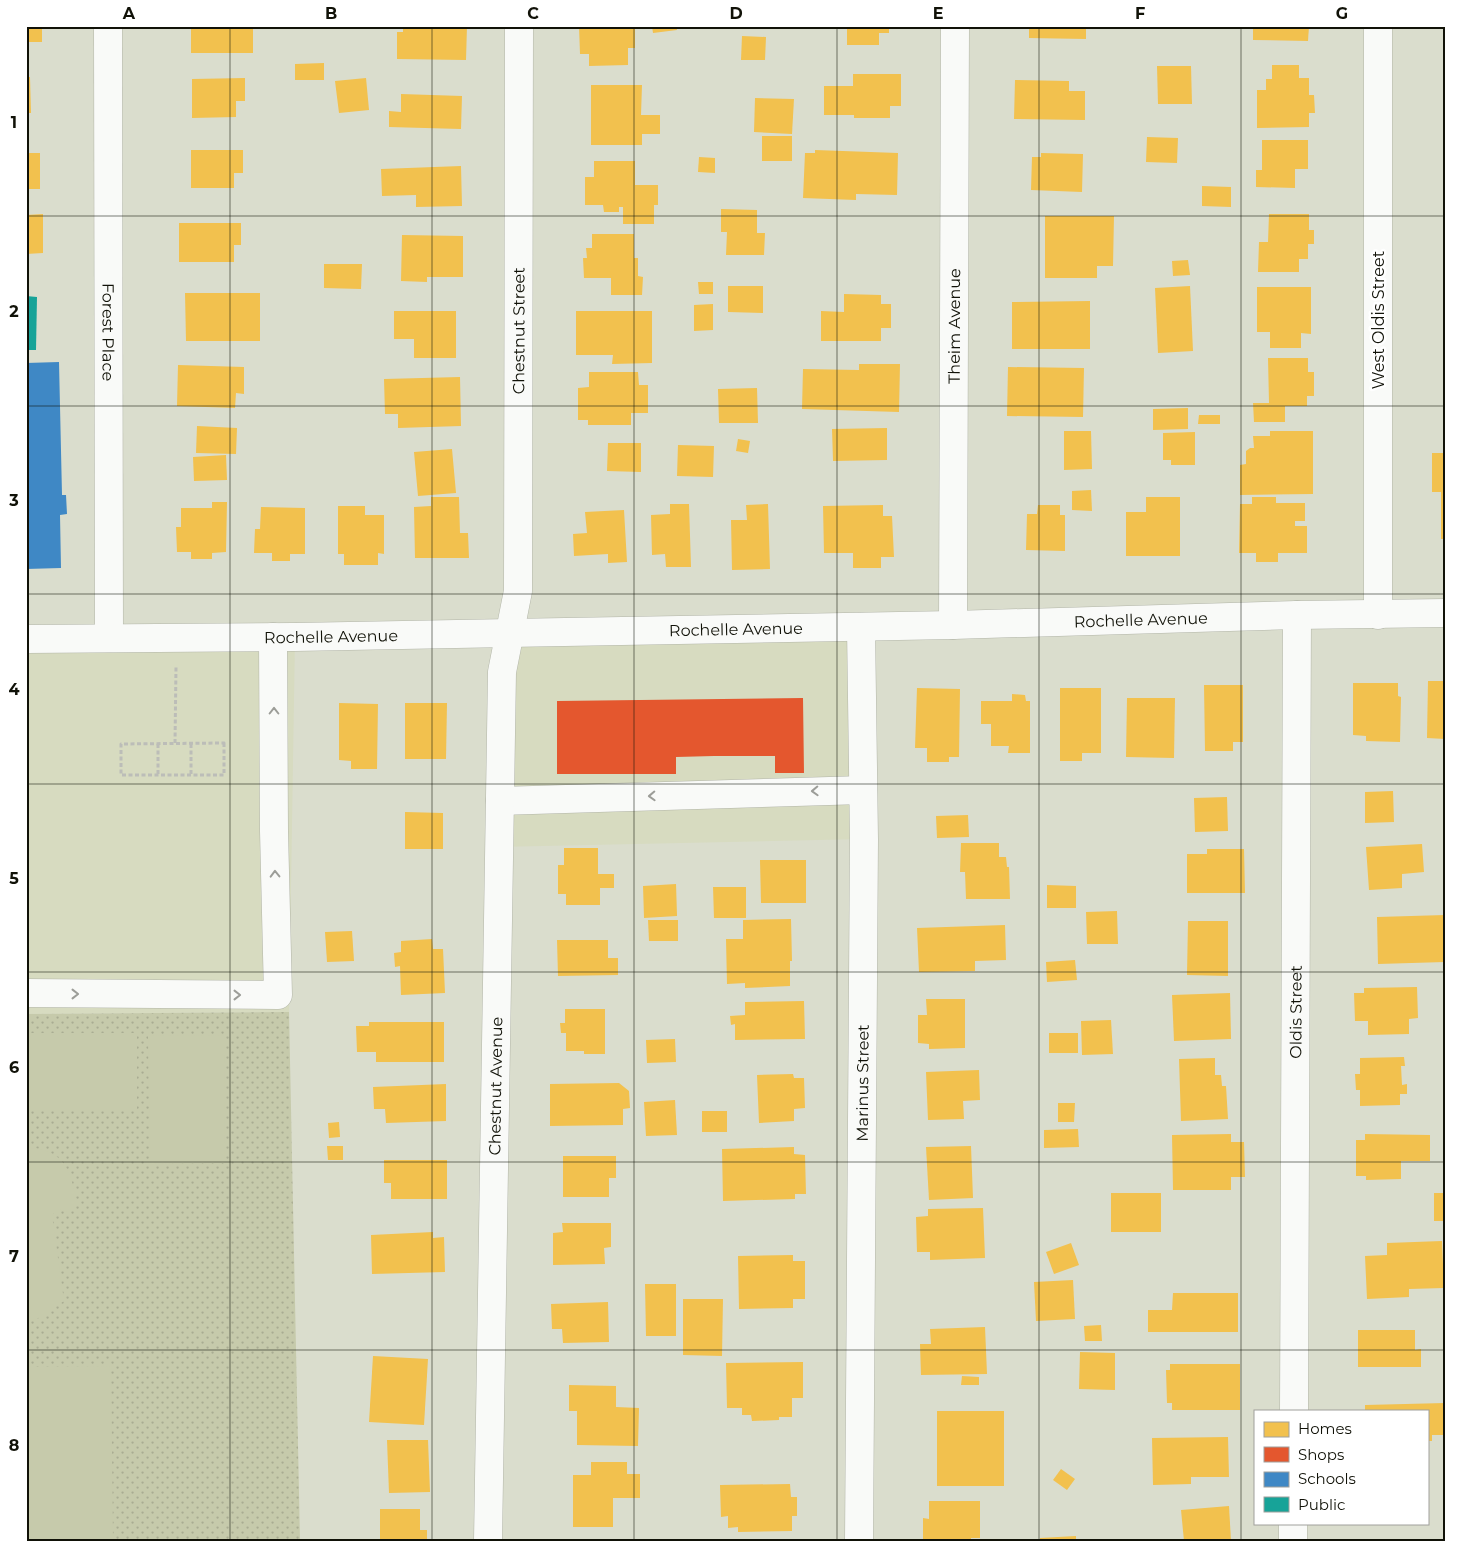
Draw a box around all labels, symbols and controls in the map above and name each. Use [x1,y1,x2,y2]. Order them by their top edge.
text: A [122,4,136,23]
text: B [325,4,337,23]
text: C [527,4,539,23]
text: D [729,4,743,23]
text: E [933,4,943,23]
text: F [1135,4,1145,23]
text: G [1336,4,1348,23]
text: 1 [11,113,17,132]
street label: West Oldis Street [1369,250,1388,389]
street label: Chestnut Street [509,267,529,394]
street label: Theim Avenue [945,268,964,384]
street label: Forest Place [98,283,118,381]
text: 2 [9,302,19,321]
text: 3 [8,491,19,510]
street label: Rochelle Avenue [1074,609,1208,631]
street label: Rochelle Avenue [669,619,803,640]
street label: Rochelle Avenue [264,626,398,647]
text: 4 [8,680,20,699]
one-way arrow [269,707,279,715]
one-way arrow [810,786,818,796]
one-way arrow [648,791,656,801]
text: 5 [9,869,19,888]
one-way arrow [270,870,280,878]
street label: Oldis Street [1286,965,1306,1059]
one-way arrow [72,989,79,999]
one-way arrow [234,990,242,1000]
street label: Chestnut Avenue [485,1016,506,1156]
street label: Marinus Street [853,1024,873,1142]
text: 6 [9,1058,19,1077]
text: 7 [9,1247,19,1266]
legend [1254,1410,1428,1524]
text: Homes [1298,1419,1352,1438]
text: 8 [9,1436,19,1455]
text: Shops [1298,1445,1344,1464]
text: Schools [1298,1469,1356,1488]
text: Public [1298,1495,1346,1514]

